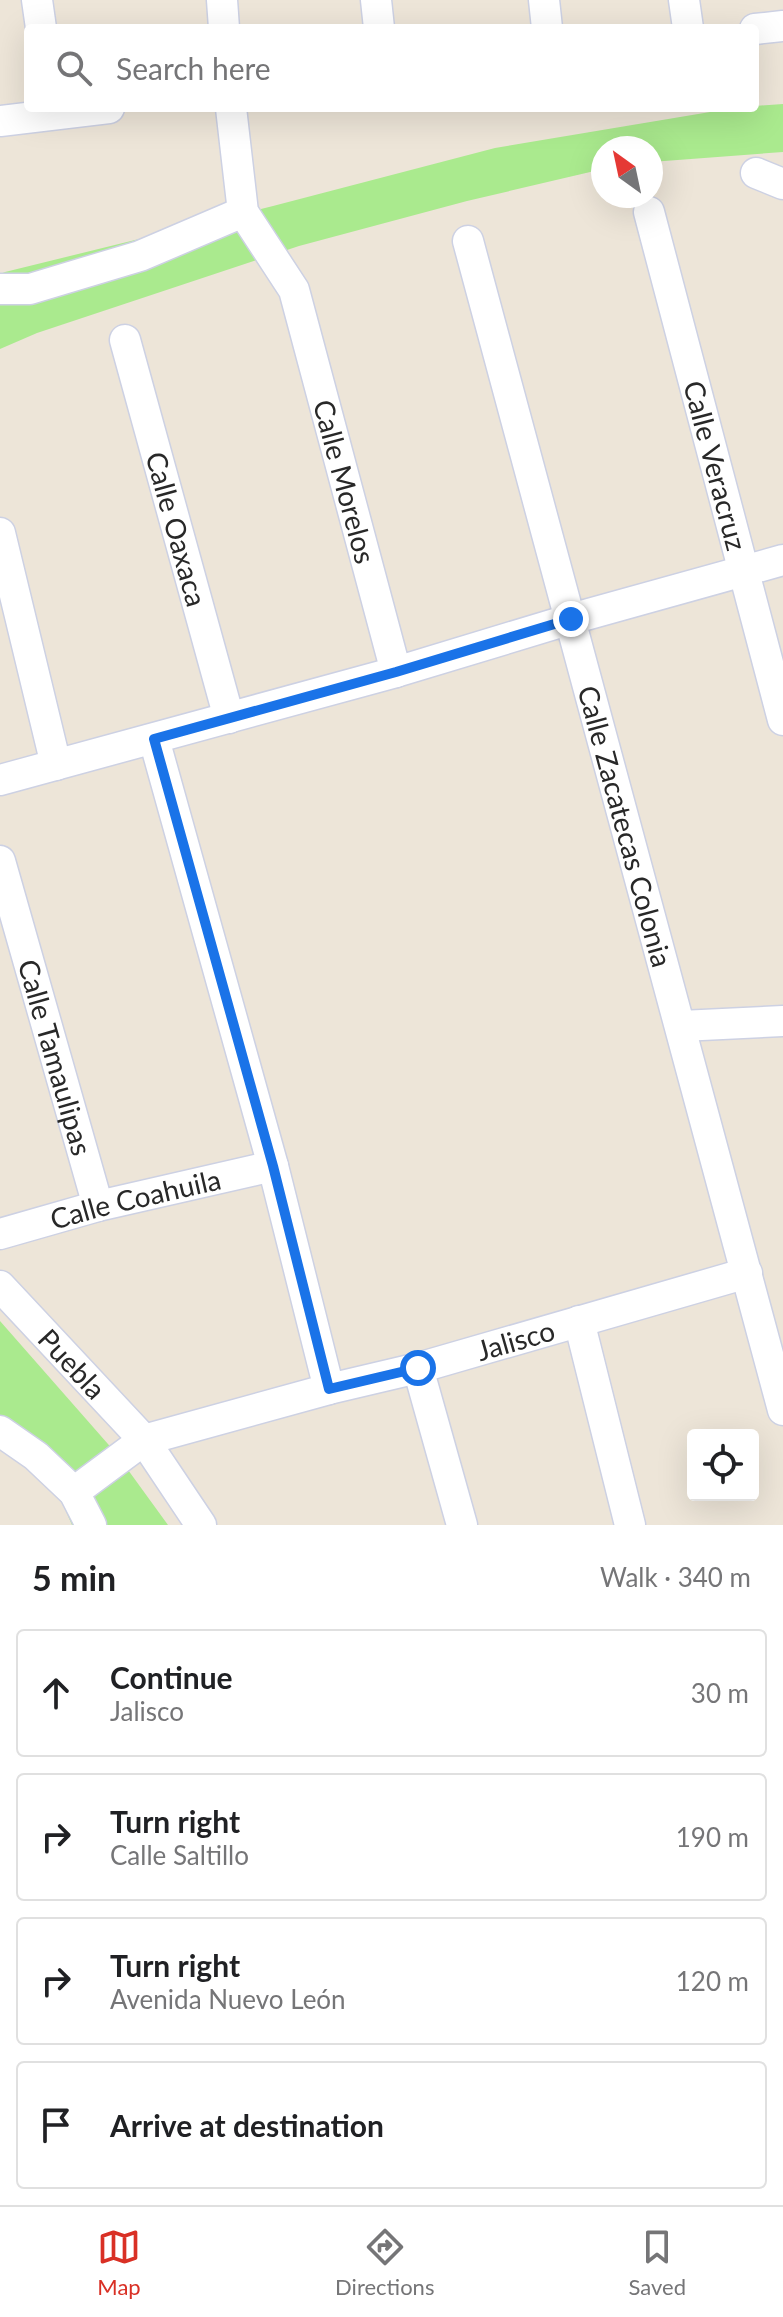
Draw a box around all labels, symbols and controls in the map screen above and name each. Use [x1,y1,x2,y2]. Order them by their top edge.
search box [24,24,759,112]
icon: search [52,46,96,90]
text: Search here [116,50,271,86]
north arrow [591,136,663,208]
street label: Calle Veracruz [677,377,754,554]
street label: Calle Morelos [307,396,383,567]
street label: Calle Oaxaca [140,448,214,610]
route end [553,601,589,637]
street label: Calle Zacatecas Colonia [572,682,680,971]
street label: Calle Tamaulipas [12,955,100,1159]
street label: Calle Coahuila [46,1161,224,1236]
street label: Jalisco [472,1312,558,1367]
street label: Puebla [32,1321,113,1405]
route start [400,1350,436,1386]
map controls [687,1429,759,1501]
button: locate [687,1429,759,1501]
text: 5 min [32,1557,116,1598]
text: Walk · 340 m [600,1561,751,1593]
text: Continue [110,1659,233,1695]
icon: ahead [34,1671,78,1715]
text: 30 m [691,1677,749,1709]
text: Jalisco [110,1695,184,1727]
text: Turn right [110,1803,240,1839]
icon: right [34,1815,78,1859]
text: 190 m [676,1821,749,1853]
text: Calle Saltillo [110,1839,249,1871]
text: Turn right [110,1947,240,1983]
icon: right [34,1959,78,2003]
text: 120 m [676,1965,749,1997]
text: Avenida Nuevo León [110,1983,346,2015]
icon: arrive [34,2103,78,2147]
text: Arrive at destination [110,2107,384,2143]
tab: Map [97,2225,141,2300]
tab: Directions [335,2225,434,2300]
tab: Saved [628,2225,686,2300]

